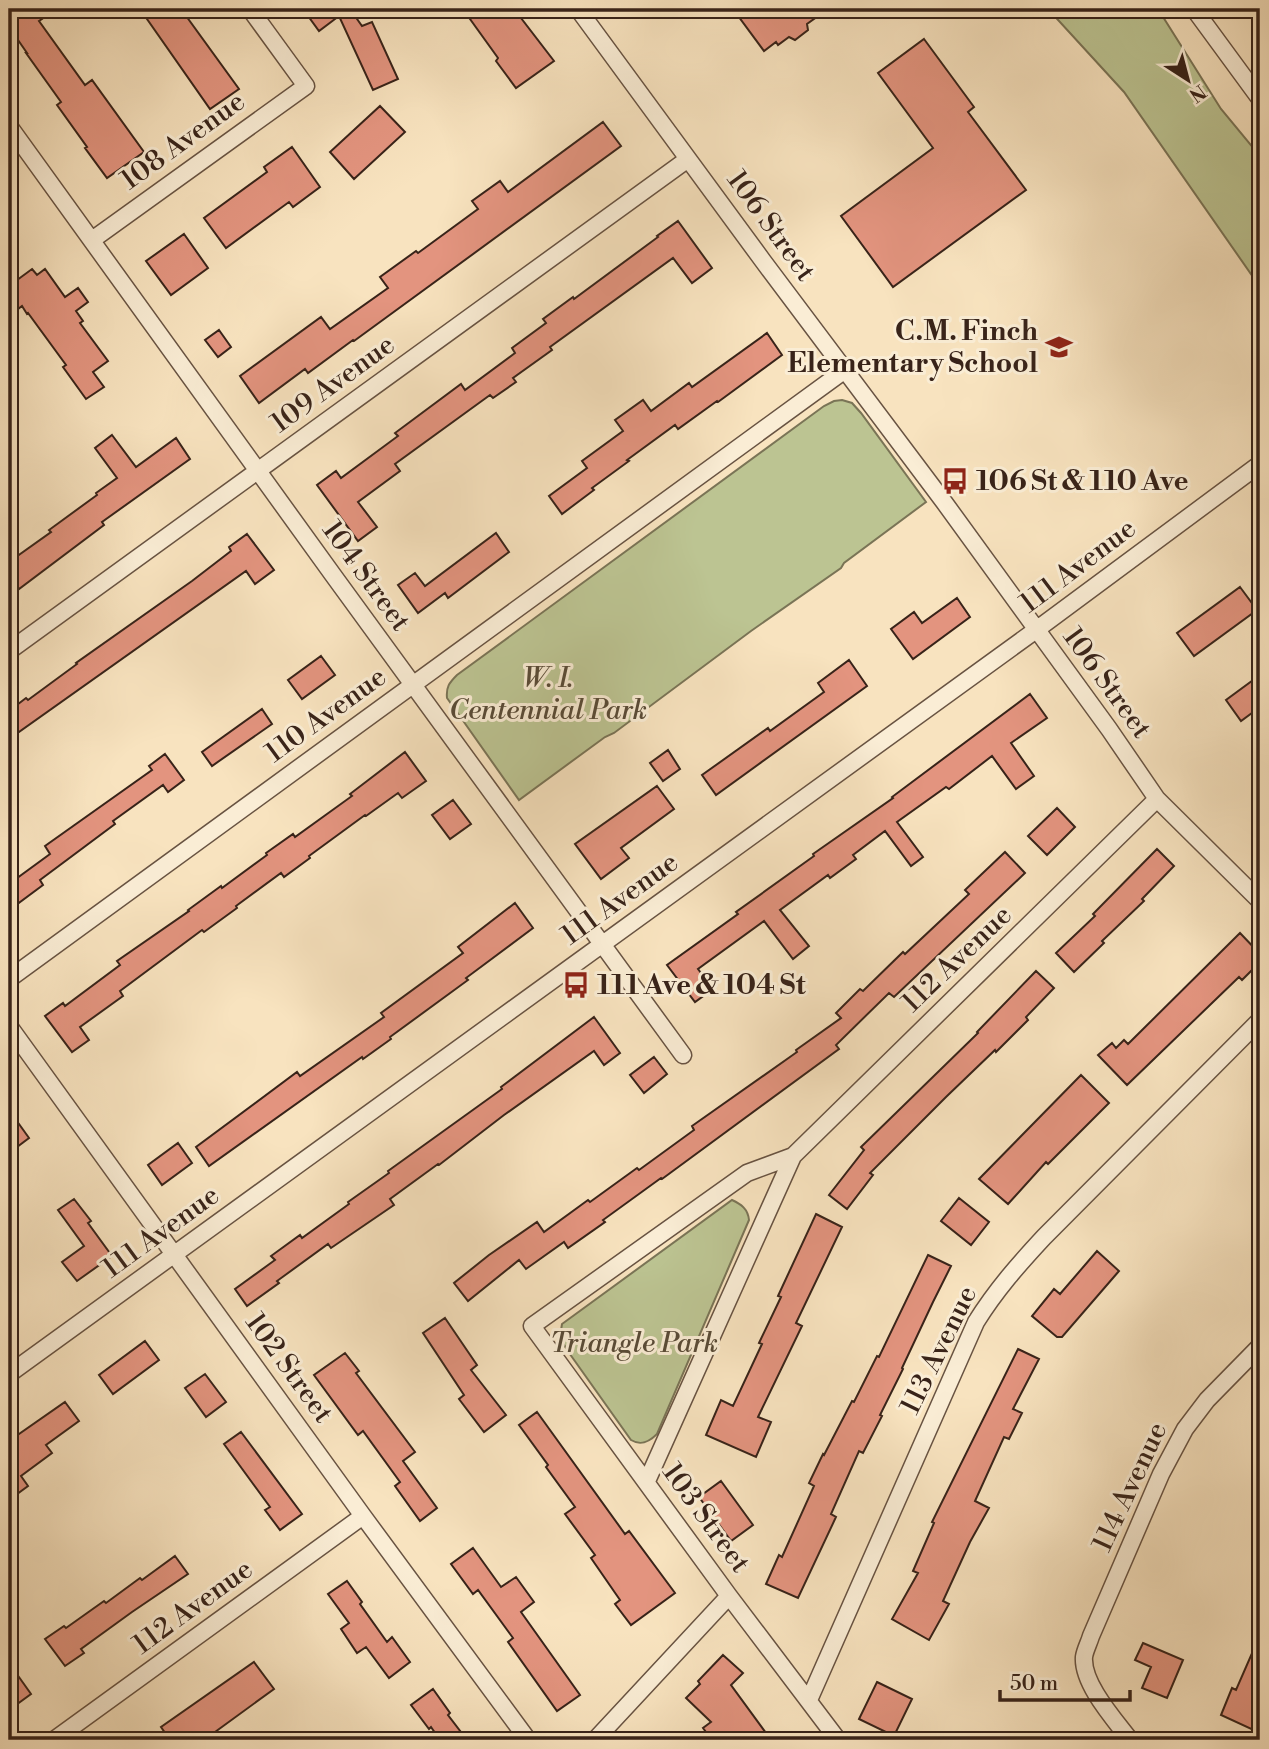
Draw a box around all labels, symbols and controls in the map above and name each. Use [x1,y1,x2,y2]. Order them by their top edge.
north arrow [1154,46,1224,116]
text: N [1184,79,1211,107]
street label: 108 Avenue [114,84,252,198]
street label: 106 Street [719,164,823,288]
place label: C.M. Finch Elementary School [787,314,1038,381]
street label: 109 Avenue [264,327,402,441]
school or university icon: C.M. Finch Elementary School [1044,332,1074,362]
place label: 106 St & 110 Ave [976,464,1189,499]
bus stop icon: 106 St & 110 Ave [940,466,970,496]
street label: 111 Avenue [1013,511,1143,621]
street label: 104 Street [314,514,418,638]
street label: 106 Street [1055,621,1159,745]
street label: 110 Avenue [259,659,393,771]
park label: W. I. Centennial Park [449,661,647,728]
street label: 111 Avenue [555,845,685,953]
street label: 112 Avenue [895,898,1019,1020]
place label: 111 Ave & 104 St [597,968,807,1003]
bus stop icon: 111 Ave & 104 St [561,970,591,1000]
street label: 111 Avenue [96,1178,226,1286]
street label: 113 Avenue [893,1280,985,1420]
street label: 102 Street [237,1306,341,1430]
park label: Triangle Park [550,1326,718,1361]
street label: 114 Avenue [1085,1417,1175,1557]
street label: 103 Street [655,1456,758,1580]
street label: 112 Avenue [126,1552,260,1662]
scale bar [1000,1658,1129,1702]
text: 50 m [1010,1671,1058,1697]

